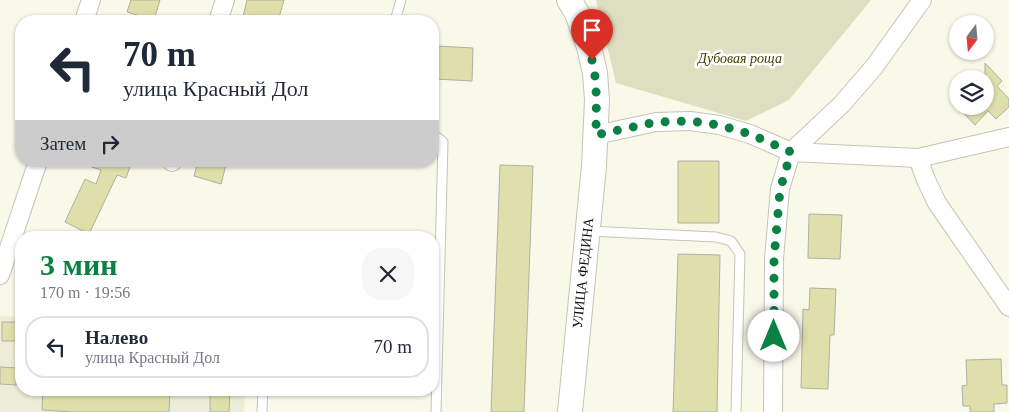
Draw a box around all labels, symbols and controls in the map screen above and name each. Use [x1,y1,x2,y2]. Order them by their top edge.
pin [571,9,613,60]
north arrow [949,15,994,60]
map controls [949,15,994,115]
icon: arrive [578,16,606,44]
icon: left [40,35,105,100]
text: 70 m [123,35,196,74]
park label: Дубовая роща [696,51,782,66]
button: layers [949,70,994,115]
text: улица Красный Дол [123,76,309,101]
icon: right [96,130,124,158]
text: Затем [40,133,86,154]
street label: УЛИЦА ФЕДИНА [570,216,596,329]
text: 3 мин [40,248,118,281]
button: close [362,248,414,300]
text: 170 m · 19:56 [40,284,130,301]
position arrow [747,309,799,361]
text: Налево [85,327,148,348]
icon: left [42,333,70,361]
text: 70 m [373,336,412,357]
text: улица Красный Дол [85,349,220,366]

